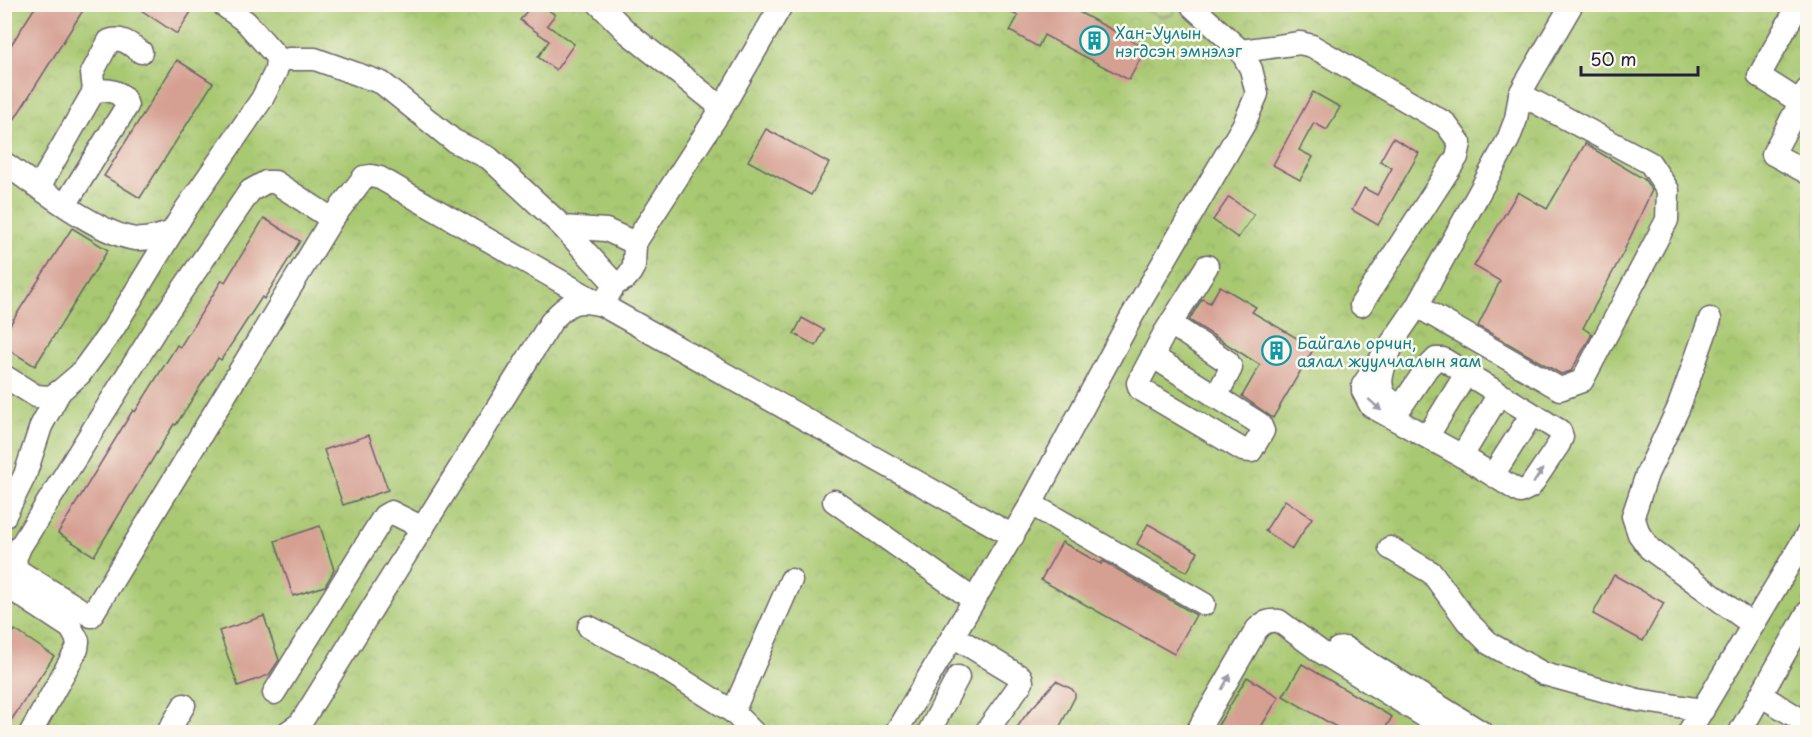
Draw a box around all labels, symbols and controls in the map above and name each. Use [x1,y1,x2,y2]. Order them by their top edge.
place label: Хан-Уулын нэгдсэн эмнэлэг [1115,20,1243,62]
building icon: Хан-Уулын нэгдсэн эмнэлэг [1078,25,1110,57]
scale bar [1581,39,1698,77]
text: 50 m [1590,45,1637,72]
place label: Байгаль орчин, аялал жуулчлалын яам [1297,330,1482,372]
building icon: Байгаль орчин, аялал жуулчлалын яам [1260,335,1292,367]
one-way arrow [1367,399,1382,412]
one-way arrow [1532,467,1543,484]
one-way arrow [1221,673,1231,690]

